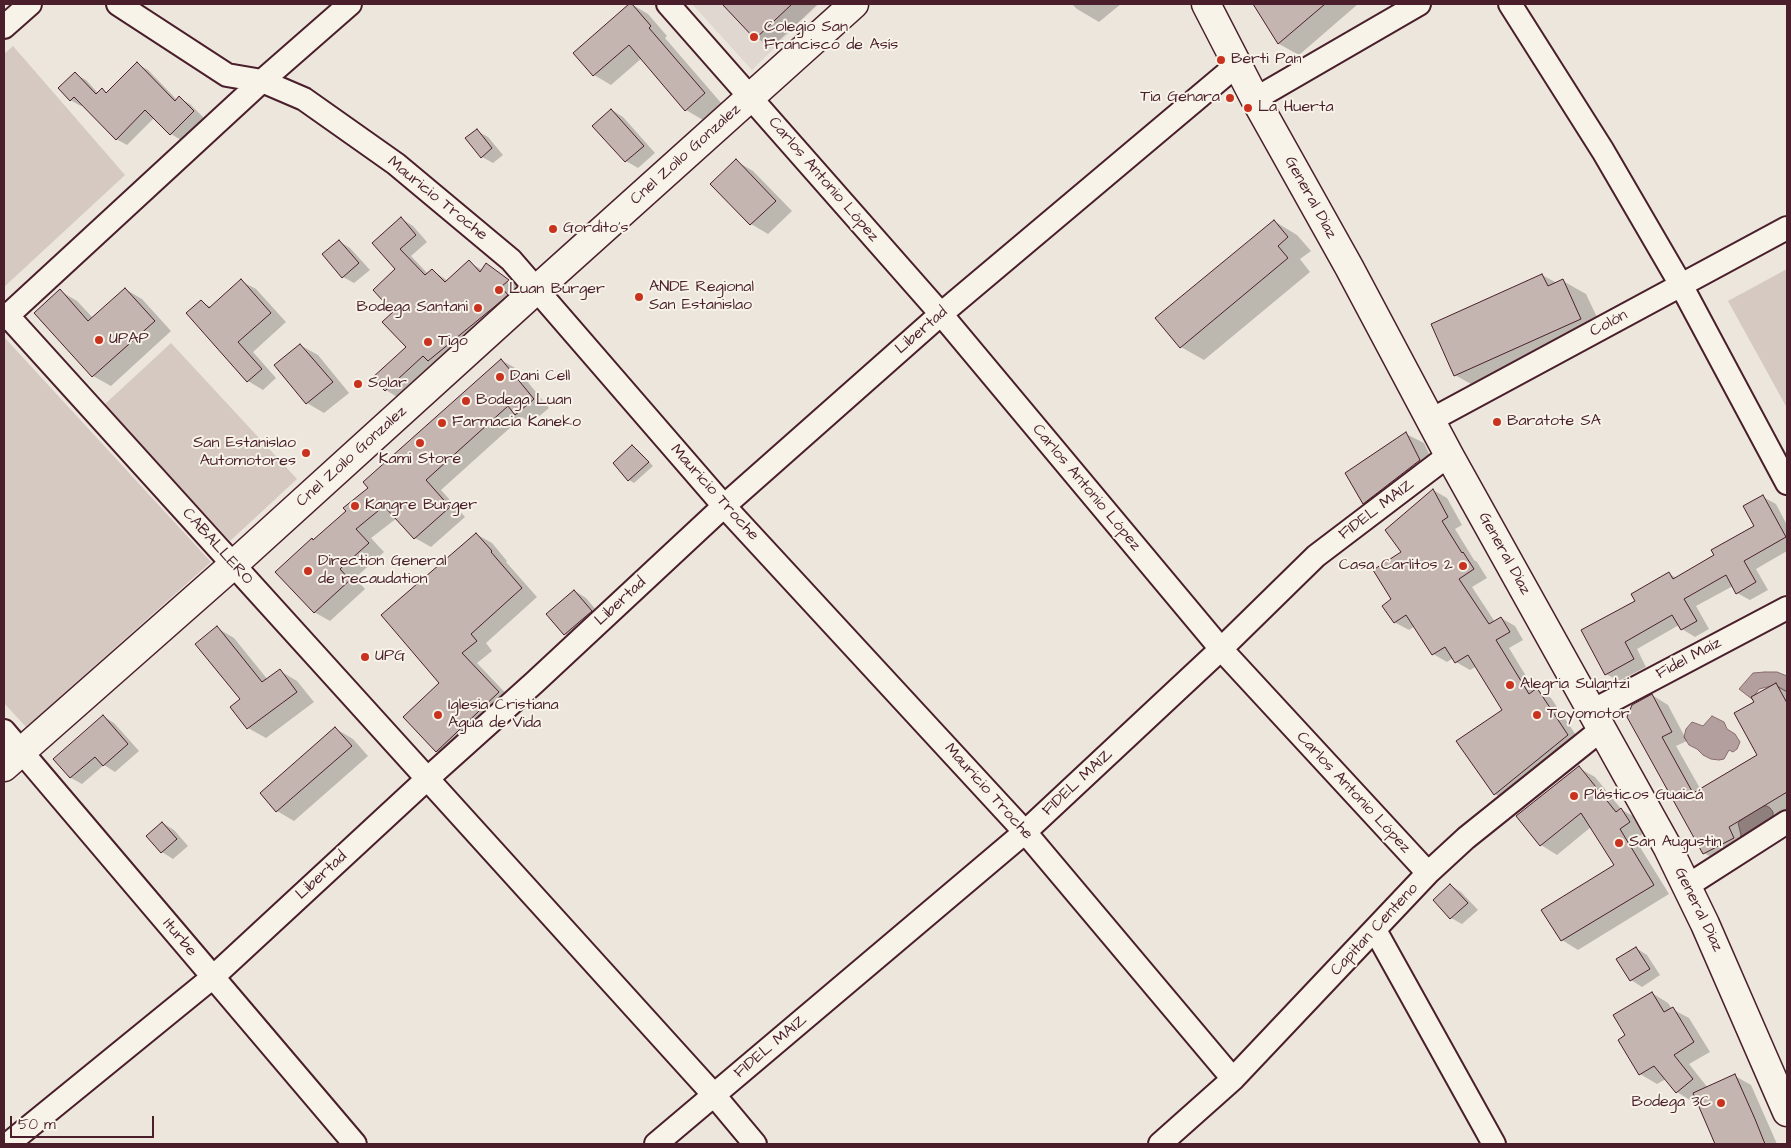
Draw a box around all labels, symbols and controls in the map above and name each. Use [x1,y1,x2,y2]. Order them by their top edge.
place label: Colegio San Francisco de Asís [764,18,898,56]
marker: Colegio San Francisco de Asís [748,31,760,43]
place label: Berti Pan [1231,50,1302,70]
marker: Berti Pan [1215,54,1227,66]
place label: Tia Genara [1140,88,1220,108]
marker: Tia Genara [1224,92,1236,104]
place label: La Huerta [1258,98,1334,118]
street label: Cnel Zoilo Gonzalez [627,100,745,210]
marker: La Huerta [1242,102,1254,114]
street label: Carlos Antonio López [763,114,883,246]
street label: Mauricio Troche [383,153,491,245]
street label: General Diaz [1280,153,1340,243]
place label: Gordito's [563,219,629,239]
marker: Gordito's [547,223,559,235]
place label: ANDE Regional San Estanislao [649,278,754,316]
place label: Luan Burger [509,280,605,300]
marker: Luan Burger [493,284,505,296]
marker: ANDE Regional San Estanislao [633,291,645,303]
place label: Bodega Santani [357,298,468,318]
marker: Bodega Santani [472,302,484,314]
street label: Libertad [892,303,952,359]
street label: Colón [1587,306,1631,342]
place label: UPAP [109,330,149,350]
place label: Tigo [438,332,468,352]
marker: UPAP [93,334,105,346]
marker: Tigo [422,336,434,348]
place label: Dani Cell [510,367,570,387]
marker: Dani Cell [494,371,506,383]
place label: Solar [368,374,407,394]
marker: Solar [352,378,364,390]
place label: Bodega Luan [476,391,571,411]
marker: Bodega Luan [460,395,472,407]
street label: Cnel Zoilo Gonzalez [293,402,411,512]
place label: Baratote SA [1507,412,1601,432]
place label: Farmacia Kaneko [452,413,581,433]
marker: Baratote SA [1491,416,1503,428]
marker: Farmacia Kaneko [436,417,448,429]
street label: Carlos Antonio López [1027,421,1145,555]
place label: San Estanislao Automotores [193,434,296,472]
marker: Kami Store [414,437,426,449]
street label: Mauricio Troche [666,441,762,545]
marker: San Estanislao Automotores [300,447,312,459]
place label: Kami Store [379,450,461,470]
street label: FIDEL MAIZ [1336,475,1418,545]
place label: Kangre Burger [365,496,477,516]
marker: Kangre Burger [349,500,361,512]
street label: CABALLERO [177,505,257,589]
street label: General Diaz [1474,509,1534,599]
place label: Direction General de recaudation [318,552,447,590]
place label: Casa Carlitos 2 [1339,556,1453,576]
marker: Casa Carlitos 2 [1457,560,1469,572]
marker: Direction General de recaudation [302,565,314,577]
street label: Libertad [591,574,651,630]
street label: Fidel Maíz [1653,634,1725,684]
place label: UPG [375,647,405,667]
marker: UPG [359,651,371,663]
place label: Alegria Sulantzi [1520,675,1629,695]
marker: Alegria Sulantzi [1504,679,1516,691]
place label: Iglesia Cristiana Agua de Vida [448,696,559,734]
place label: Toyomotor [1547,705,1630,725]
marker: Iglesia Cristiana Agua de Vida [432,709,444,721]
marker: Toyomotor [1531,709,1543,721]
street label: Carlos Antonio López [1292,728,1414,858]
street label: Mauricio Troche [940,740,1036,844]
street label: FIDEL MAIZ [1039,746,1117,820]
place label: Plásticos Guaicá [1584,786,1703,806]
marker: Plásticos Guaicá [1568,790,1580,802]
place label: San Augustin [1629,833,1722,853]
marker: San Augustin [1613,837,1625,849]
street label: Libertad [292,848,352,904]
street label: General Diaz [1669,865,1727,955]
street label: Capitan Centeno [1327,880,1423,980]
street label: Iturbe [158,915,200,961]
street label: FIDEL MAIZ [731,1011,811,1083]
place label: Bodega 3C [1632,1093,1711,1113]
marker: Bodega 3C [1715,1097,1727,1109]
scale bar [12,1106,156,1138]
text: 50 m [18,1114,56,1135]

